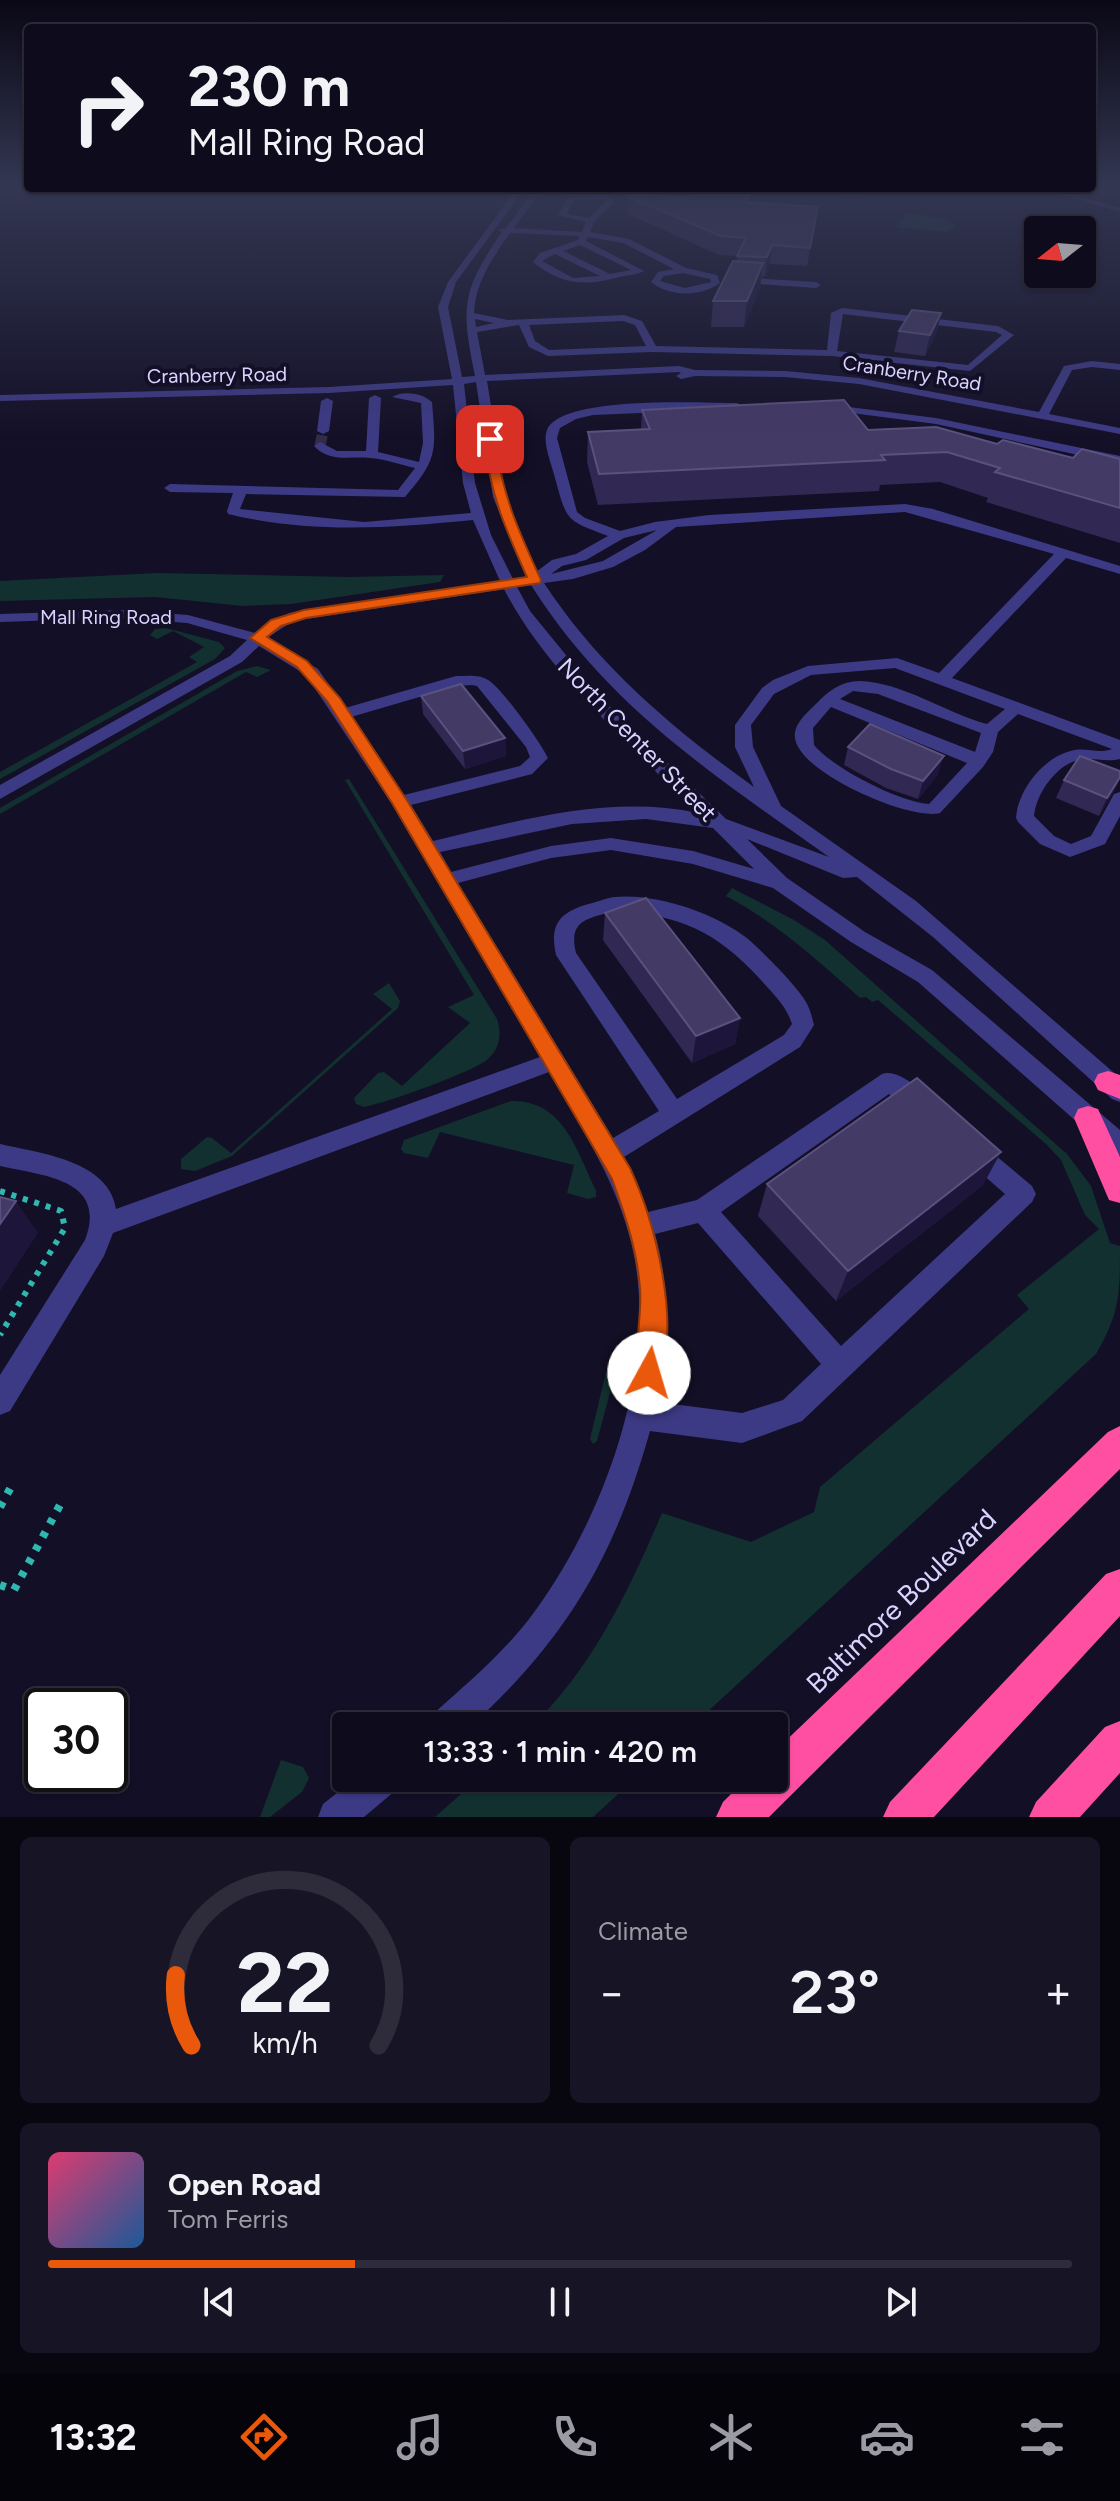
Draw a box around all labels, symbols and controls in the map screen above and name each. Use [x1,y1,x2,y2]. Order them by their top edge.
text: 230 m [188,53,350,120]
icon: right [56,56,160,160]
text: Mall Ring Road [188,121,425,164]
north arrow [1024,216,1096,288]
map controls [1024,216,1096,288]
street label: Cranberry Road [841,350,983,396]
street label: Cranberry Road [147,362,287,388]
pin [456,405,524,473]
icon: arrive [468,417,512,461]
street label: Mall Ring Road [40,605,172,629]
street label: North Center Street [552,652,723,827]
position arrow [607,1331,691,1415]
street label: Baltimore Boulevard [799,1502,1003,1700]
speed limit sign: 30 [24,1688,128,1792]
text: 13:33 · 1 min · 420 m [423,1733,697,1770]
text: Climate [598,1915,688,1947]
text: 22 [237,1933,333,2033]
text: 23° [790,1956,880,2028]
text: − [598,1966,625,2019]
text: + [1045,1966,1072,2019]
text: km/h [252,2026,318,2060]
text: Open Road [168,2166,321,2203]
text: Tom Ferris [168,2203,288,2235]
icon: previous [197,2280,241,2324]
icon: pause [538,2280,582,2324]
icon: next [879,2280,923,2324]
icon: directions [236,2409,292,2465]
icon: music [392,2409,448,2465]
icon: phone [547,2409,603,2465]
icon: climate [703,2409,759,2465]
icon: car [859,2409,915,2465]
icon: filters [1014,2409,1070,2465]
text: 13:32 [50,2416,137,2459]

